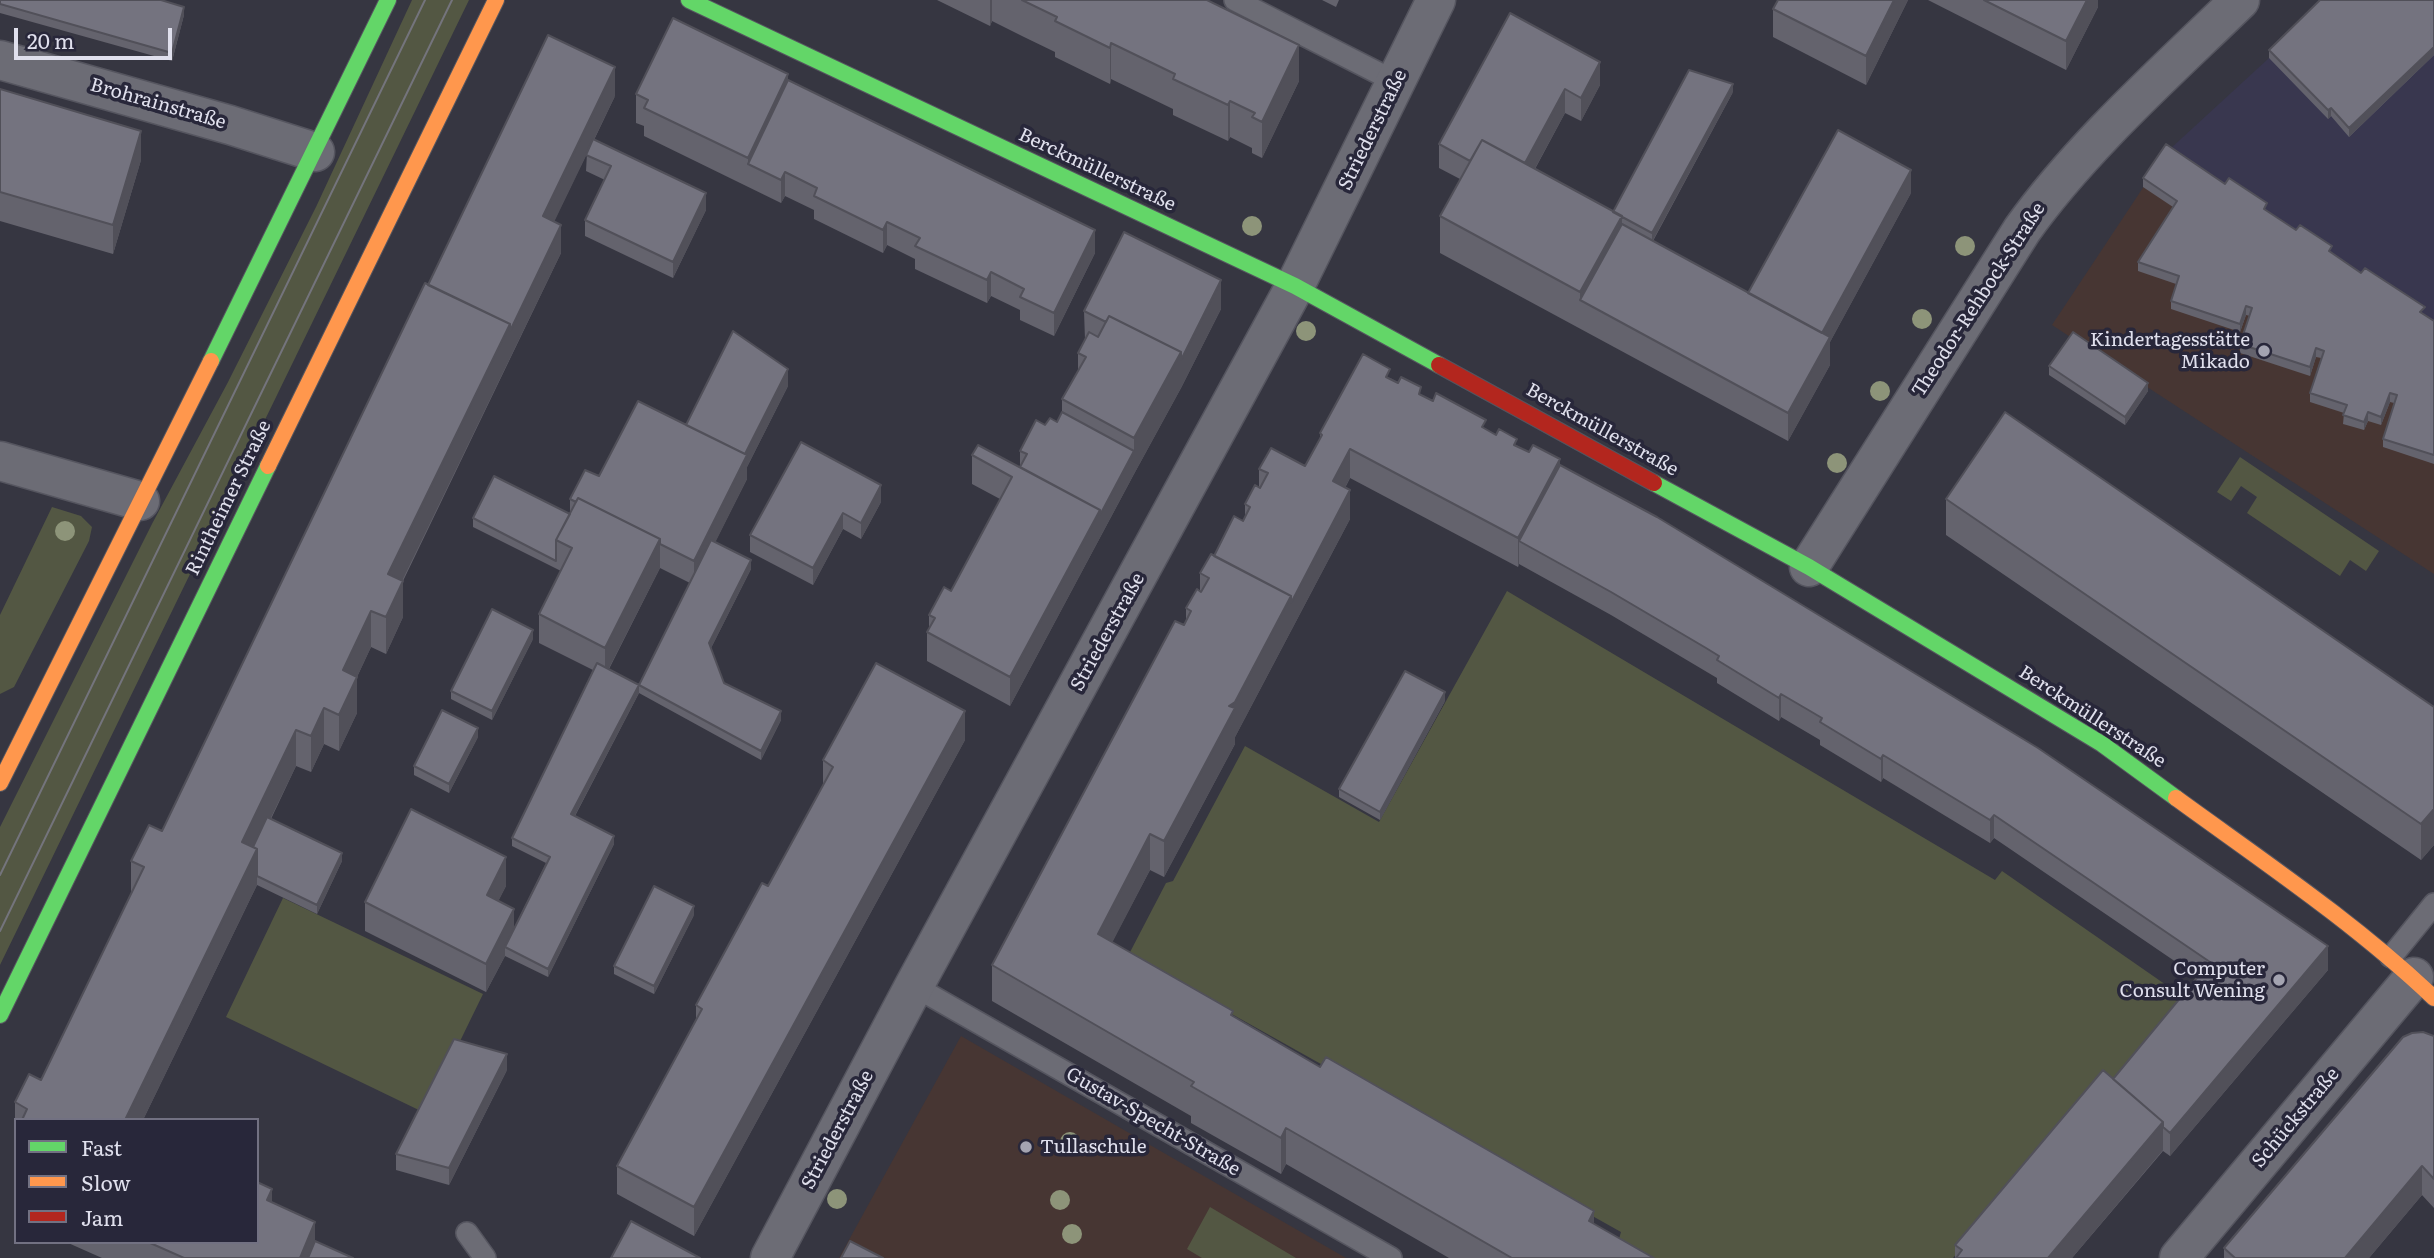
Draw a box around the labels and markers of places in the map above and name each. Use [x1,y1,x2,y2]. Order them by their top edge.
place label: Kindertagesstätte Mikado [2090,329,2250,373]
marker: Kindertagesstätte Mikado [2256,343,2272,359]
place label: Computer Consult Wening [2119,958,2265,1002]
marker: Computer Consult Wening [2271,972,2287,988]
place label: Tullaschule [1040,1136,1147,1158]
marker: Tullaschule [1018,1139,1034,1155]

